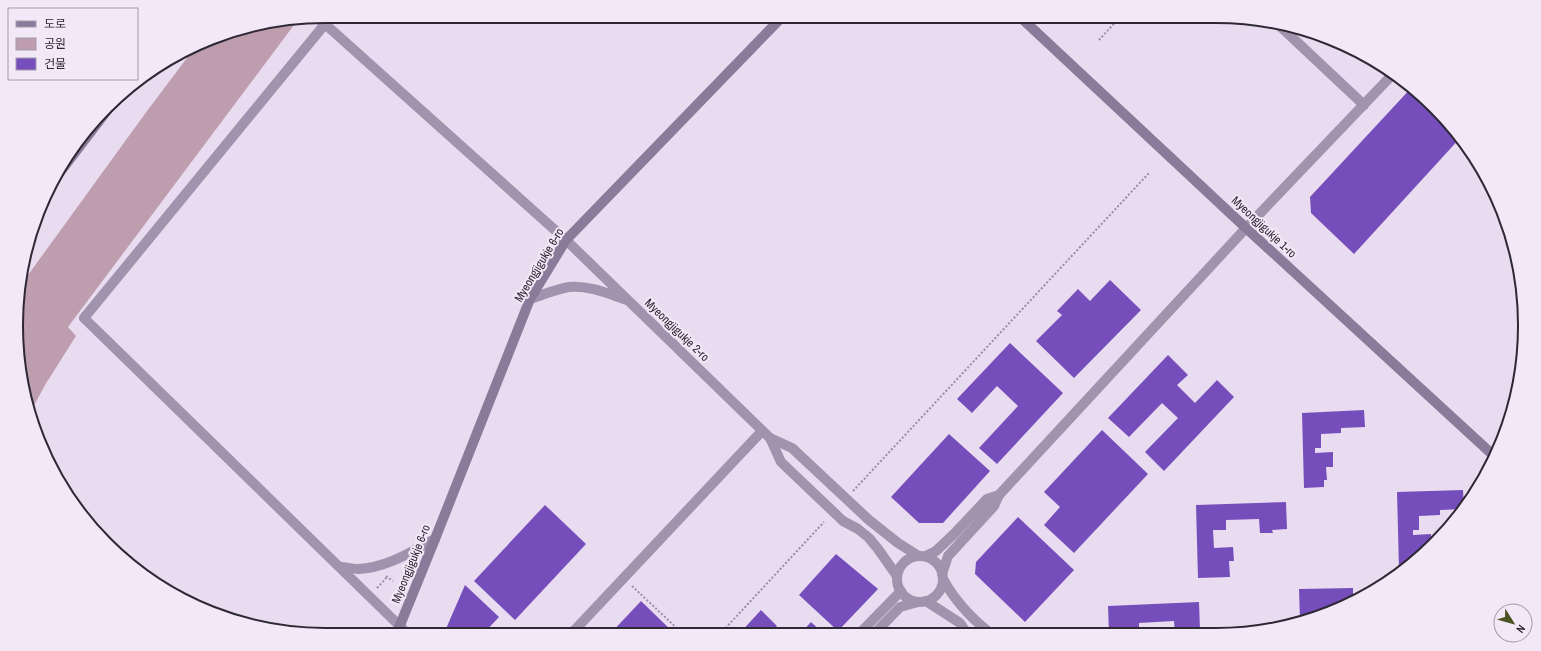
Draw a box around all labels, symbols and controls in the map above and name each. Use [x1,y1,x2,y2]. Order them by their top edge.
legend [8,8,138,80]
text: 도로 [44,16,66,32]
text: 공원 [44,36,66,52]
text: 건물 [44,56,66,72]
street label: Myeongjigukje 1-ro [1228,193,1300,261]
street label: Myeongjigukje 6-ro [511,225,567,305]
street label: Myeongjigukje 2-ro [641,295,713,365]
street label: Myeongjigukje 6-ro [388,522,434,606]
north arrow [1493,603,1533,643]
text: N [1513,622,1529,636]

